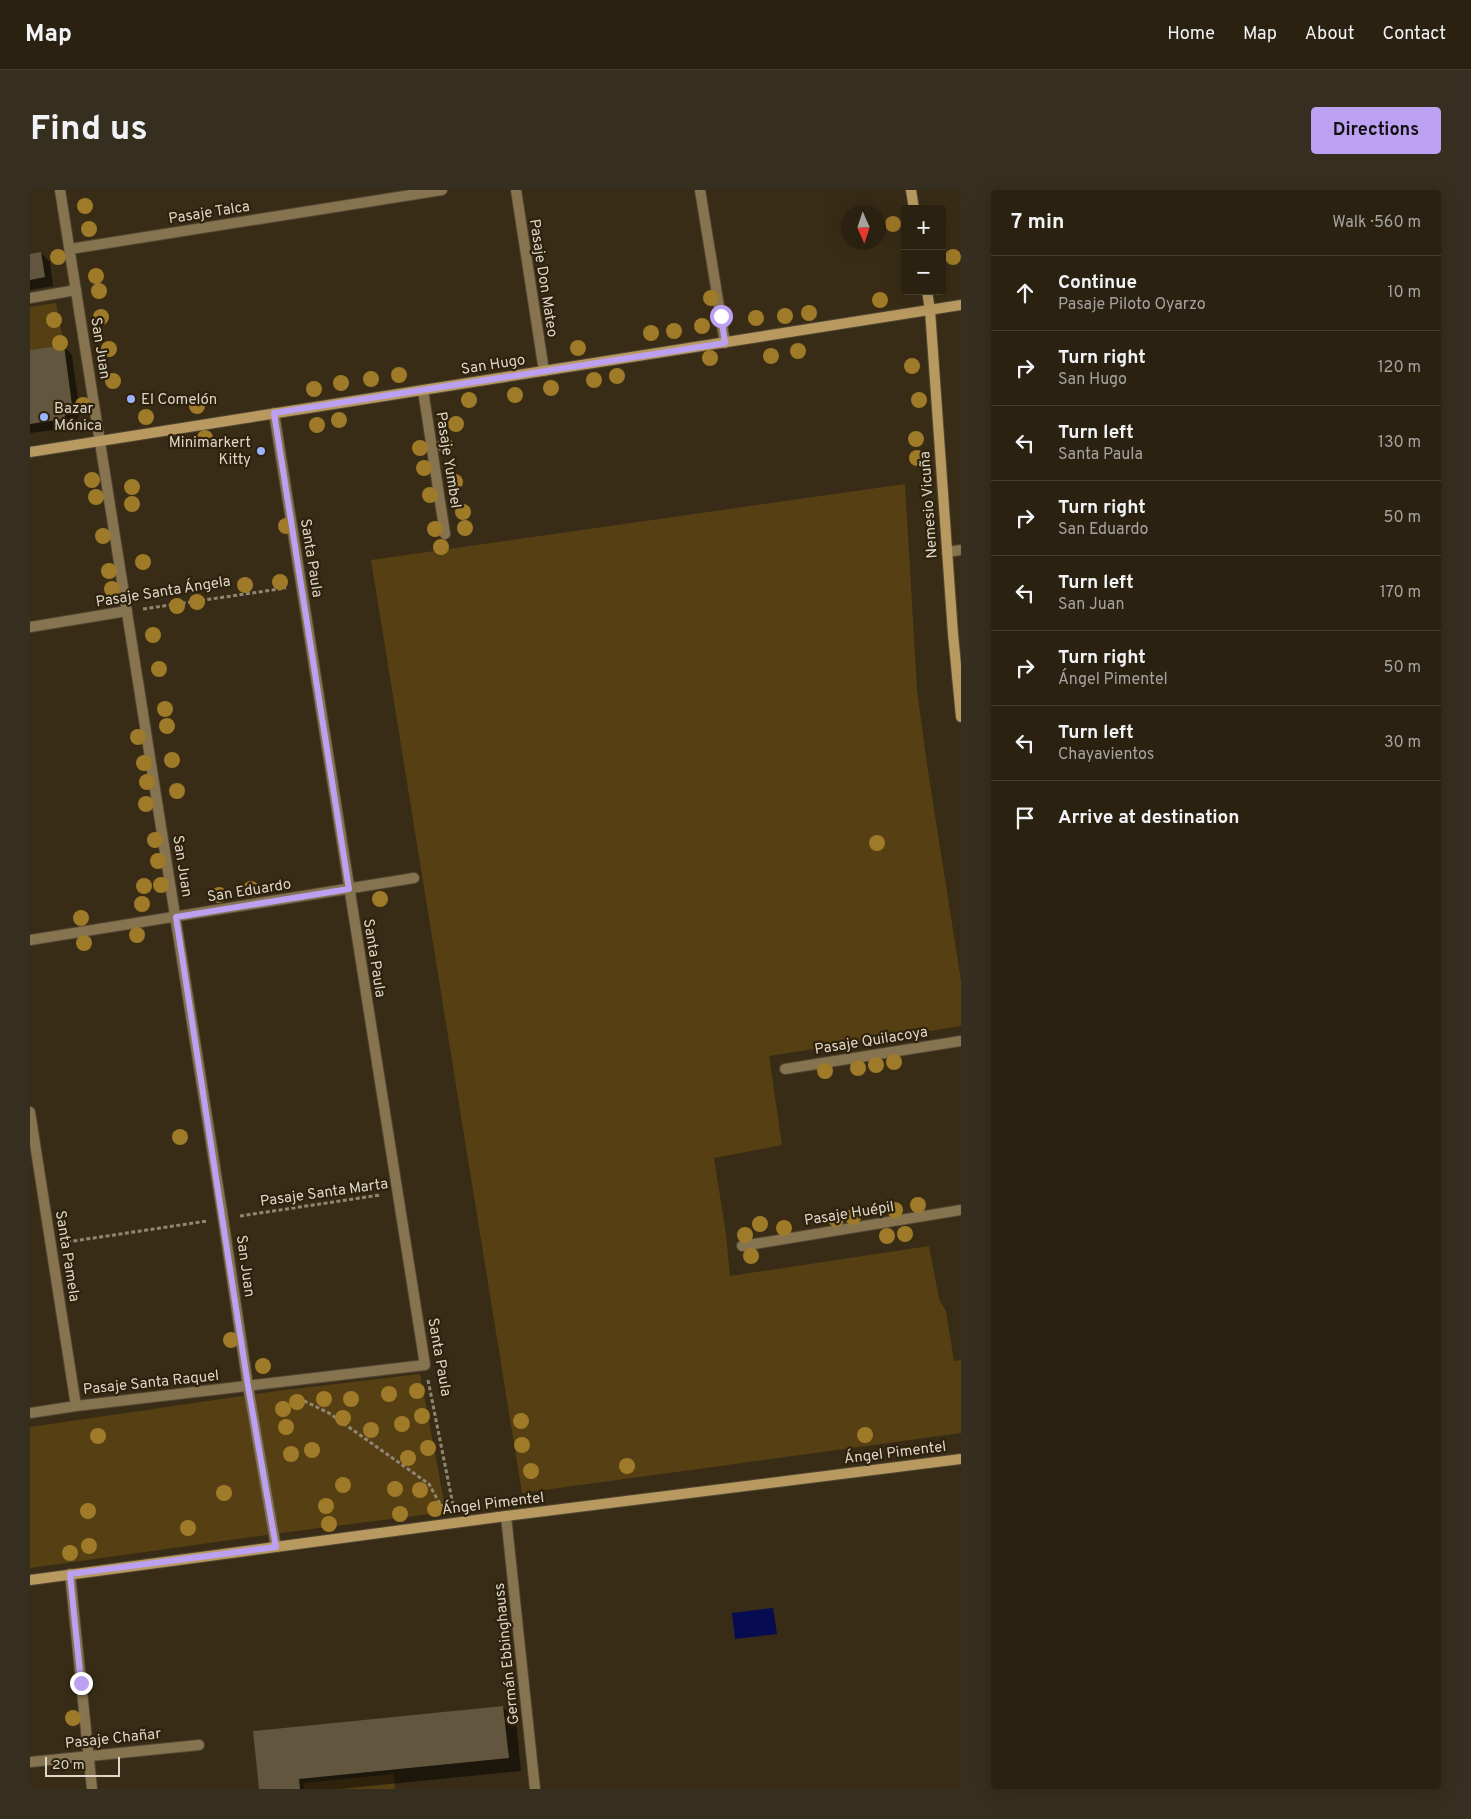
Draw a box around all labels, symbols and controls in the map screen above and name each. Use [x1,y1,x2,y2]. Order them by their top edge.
text: Map [25,20,72,50]
text: Home [1167,23,1215,46]
text: Map [1243,23,1277,46]
text: About [1305,23,1354,46]
text: Contact [1382,23,1446,46]
button: Directions [1311,107,1441,154]
text: Find us [30,108,148,152]
street label: Pasaje Talca [167,198,251,229]
north arrow [841,205,886,250]
map controls [901,205,946,295]
button: + [901,205,946,250]
text: 7 min [1011,209,1064,236]
text: Walk · 560 m [1332,213,1421,233]
street label: Pasaje Don Mateo [524,218,561,339]
button: − [901,250,946,295]
text: Continue [1058,271,1137,295]
icon: ahead [1011,279,1039,307]
text: 10 m [1387,283,1421,303]
text: Pasaje Piloto Oyarzo [1058,295,1206,315]
route start [710,305,733,328]
street label: San Juan [85,316,114,380]
text: Turn right [1058,346,1146,370]
street label: San Hugo [460,351,527,380]
icon: right [1011,354,1039,382]
text: 120 m [1378,358,1421,378]
text: San Hugo [1058,370,1127,390]
place label: El Comelón [141,391,217,410]
marker: El Comelón [125,393,137,405]
place label: Bazar Mónica [54,400,102,436]
marker: Bazar Mónica [38,411,50,423]
street label: Pasaje Yumbel [430,411,465,510]
text: Turn left [1058,421,1134,445]
icon: left [1011,429,1039,457]
text: 130 m [1378,433,1421,453]
place label: Minimarkert Kitty [169,434,251,470]
marker: Minimarkert Kitty [255,445,267,457]
text: Santa Paula [1058,445,1143,465]
street label: Nemesio Vicuña [916,451,943,559]
text: Turn right [1058,496,1146,520]
icon: right [1011,504,1039,532]
text: 50 m [1384,508,1421,528]
street label: Santa Paula [295,517,326,599]
text: San Eduardo [1058,520,1148,540]
street label: Pasaje Santa Ángela [94,571,232,613]
text: Turn left [1058,571,1134,595]
icon: left [1011,579,1039,607]
text: 170 m [1380,583,1421,603]
text: San Juan [1058,595,1124,615]
text: Turn right [1058,646,1146,670]
icon: right [1011,654,1039,682]
text: 50 m [1384,658,1421,678]
text: Ángel Pimentel [1058,670,1168,690]
text: Turn left [1058,721,1134,745]
icon: left [1011,729,1039,757]
text: 30 m [1384,733,1421,753]
text: Chayavientos [1058,745,1154,765]
icon: arrive [1011,804,1039,832]
text: Arrive at destination [1058,806,1239,830]
street label: San Juan [167,834,196,898]
street label: San Eduardo [206,875,293,907]
street label: Santa Paula [358,917,389,999]
street label: Pasaje Quilacoya [813,1023,929,1060]
street label: Pasaje Santa Marta [259,1175,389,1212]
street label: Pasaje Huépil [803,1198,896,1231]
street label: Santa Pamela [50,1209,83,1303]
street label: San Juan [231,1234,258,1298]
street label: Santa Paula [422,1316,455,1398]
street label: Pasaje Santa Raquel [82,1367,220,1400]
street label: Ángel Pimentel [843,1437,947,1469]
street label: Ángel Pimentel [441,1488,545,1520]
street label: Germán Ebbinghauss [491,1582,524,1726]
route end [70,1672,93,1695]
street label: Pasaje Chañar [64,1725,162,1754]
scale bar [45,1754,120,1777]
text: 20 m [52,1757,85,1774]

